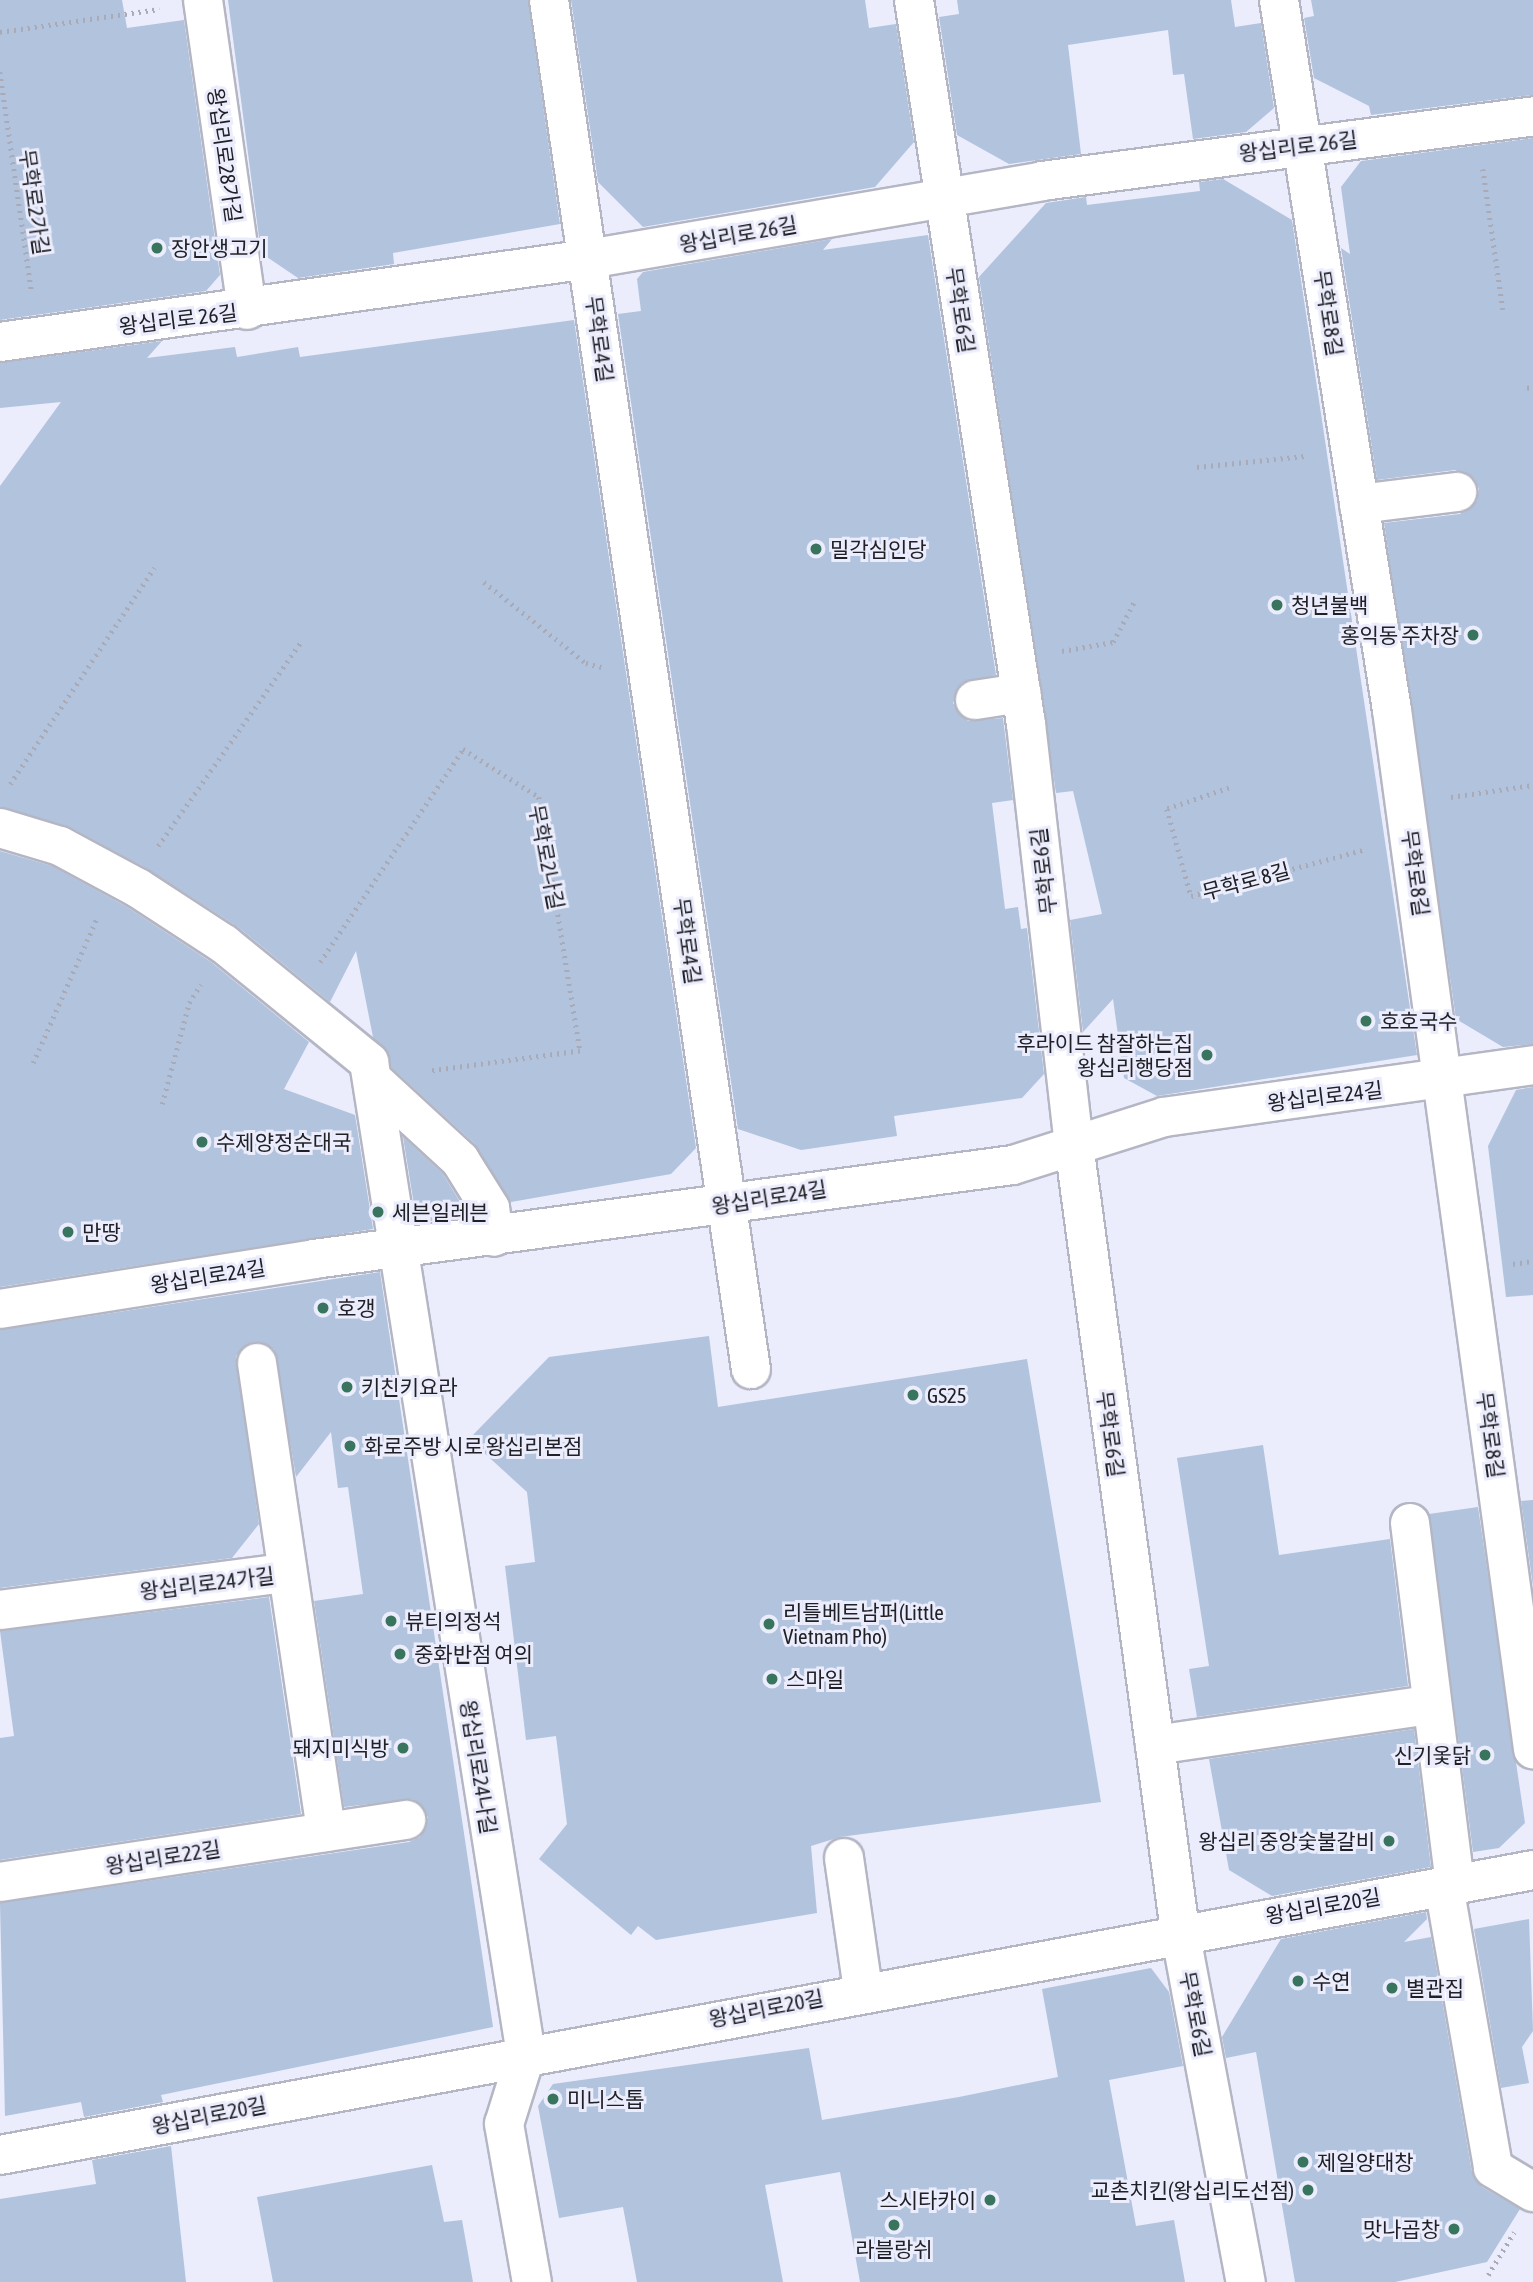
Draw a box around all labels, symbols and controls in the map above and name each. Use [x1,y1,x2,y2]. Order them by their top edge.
street label: 왕십리로28가길 [203,86,247,224]
street label: 왕십리로 26길 [1237,126,1359,166]
street label: 무학로2가길 [15,148,55,256]
street label: 왕십리로 26길 [677,211,799,257]
place label: 장안생고기 [171,235,268,261]
marker: 장안생고기 [149,240,165,256]
street label: 무학로6길 [942,265,980,355]
street label: 무학로8길 [1310,268,1348,358]
street label: 무학로4길 [581,294,619,384]
street label: 왕십리로 26길 [117,299,239,339]
place label: 밀각심인당 [830,536,927,562]
marker: 밀각심인당 [808,541,824,557]
place label: 청년불백 [1291,592,1368,618]
marker: 청년불백 [1269,597,1285,613]
place label: 홍익동 주차장 [1340,622,1459,648]
marker: 홍익동 주차장 [1465,627,1481,643]
street label: 무학로2나길 [524,802,570,912]
street label: 무학로6길 [1025,826,1061,916]
street label: 무학로8길 [1397,828,1435,918]
street label: 무학로 8길 [1199,857,1293,905]
street label: 무학로4길 [669,896,707,986]
place label: 호호국수 [1380,1008,1457,1034]
marker: 호호국수 [1358,1013,1374,1029]
place label: 후라이드 참잘하는집 왕십리행당점 [1016,1030,1193,1080]
marker: 후라이드 참잘하는집 왕십리행당점 [1199,1047,1215,1063]
street label: 왕십리로24길 [1266,1076,1384,1116]
place label: 수제양정순대국 [216,1129,351,1155]
marker: 수제양정순대국 [194,1134,210,1150]
street label: 왕십리로24길 [710,1175,828,1219]
place label: 세븐일레븐 [392,1199,489,1225]
marker: 세븐일레븐 [370,1204,386,1220]
place label: 만땅 [82,1219,121,1245]
marker: 만땅 [60,1224,76,1240]
street label: 왕십리로24길 [149,1254,267,1298]
place label: 호갱 [337,1295,376,1321]
marker: 호갱 [315,1300,331,1316]
place label: 키친키요라 [361,1374,458,1400]
marker: 키친키요라 [339,1379,355,1395]
place label: GS25 [927,1382,967,1408]
marker: GS25 [905,1387,921,1403]
street label: 무학로6길 [1092,1389,1130,1479]
street label: 무학로8길 [1472,1390,1510,1480]
place label: 화로주방 시로 왕십리본점 [364,1433,582,1459]
marker: 화로주방 시로 왕십리본점 [342,1438,358,1454]
street label: 왕십리로24가길 [138,1562,276,1604]
place label: 리틀베트남퍼(Little Vietnam Pho) [783,1599,944,1649]
place label: 뷰티의정석 [405,1608,502,1634]
marker: 뷰티의정석 [383,1613,399,1629]
marker: 리틀베트남퍼(Little Vietnam Pho) [761,1616,777,1632]
place label: 중화반점 여의 [414,1641,533,1667]
marker: 중화반점 여의 [392,1646,408,1662]
place label: 스마일 [786,1666,844,1692]
marker: 스마일 [764,1671,780,1687]
street label: 왕십리로24나길 [456,1698,502,1836]
place label: 돼지미식방 [292,1735,389,1761]
marker: 돼지미식방 [395,1740,411,1756]
place label: 신기옻닭 [1394,1742,1471,1768]
marker: 신기옻닭 [1477,1747,1493,1763]
place label: 왕십리 중앙숯불갈비 [1198,1828,1375,1854]
marker: 왕십리 중앙숯불갈비 [1381,1833,1397,1849]
street label: 왕십리로22길 [104,1835,222,1879]
street label: 왕십리로20길 [1264,1883,1382,1929]
place label: 수연 [1312,1968,1351,1994]
street label: 무학로6길 [1175,1969,1217,2059]
marker: 수연 [1290,1973,1306,1989]
place label: 별관집 [1406,1975,1464,2001]
marker: 별관집 [1384,1980,1400,1996]
street label: 왕십리로20길 [706,1985,826,2031]
place label: 미니스톱 [567,2086,644,2112]
marker: 미니스톱 [545,2091,561,2107]
street label: 왕십리로20길 [149,2092,269,2138]
place label: 제일양대창 [1317,2149,1414,2175]
marker: 제일양대창 [1295,2154,1311,2170]
place label: 교촌치킨(왕십리도선점) [1091,2177,1294,2203]
marker: 교촌치킨(왕십리도선점) [1300,2182,1316,2198]
place label: 스시타카이 [879,2187,976,2213]
marker: 스시타카이 [982,2192,998,2208]
place label: 맛나곱창 [1363,2216,1440,2242]
marker: 라블랑쉬 [886,2217,902,2233]
marker: 맛나곱창 [1446,2221,1462,2237]
place label: 라블랑쉬 [855,2236,933,2262]

